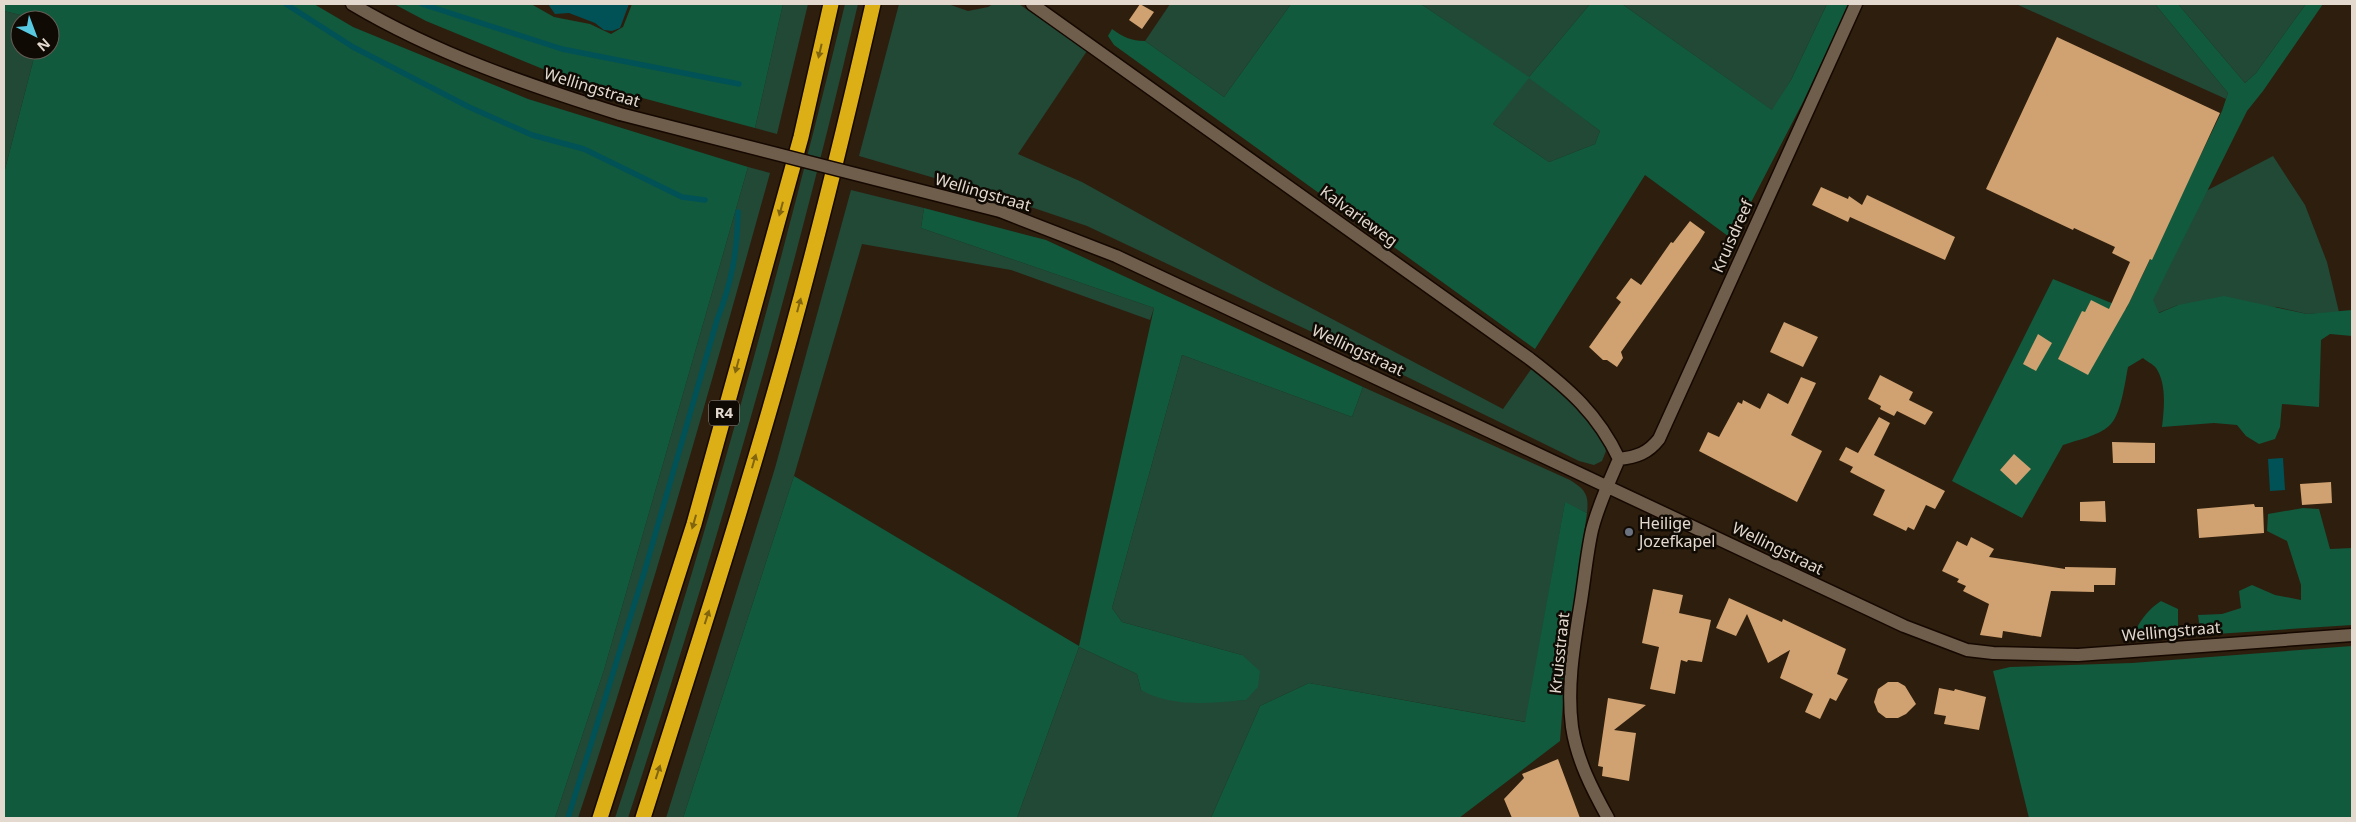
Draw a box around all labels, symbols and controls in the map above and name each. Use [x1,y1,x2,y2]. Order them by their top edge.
north arrow [10,10,60,60]
text: N [33,34,55,56]
one-way arrow [816,44,824,59]
street label: Wellingstraat [541,62,643,112]
street label: Wellingstraat [932,168,1034,216]
street label: Kalvarieweg [1316,180,1402,252]
street label: Kruisdreef [1706,195,1758,276]
one-way arrow [776,201,784,216]
one-way arrow [795,298,803,313]
street label: Wellingstraat [1308,319,1408,381]
one-way arrow [733,358,741,373]
road number: R4 [709,400,739,426]
one-way arrow [750,454,758,469]
place label: Heilige Jozefkapel [1637,512,1715,552]
one-way arrow [690,514,698,530]
street label: Wellingstraat [1729,516,1828,580]
marker: Heilige Jozefkapel [1623,526,1635,538]
one-way arrow [703,609,711,624]
street label: Kruisstraat [1544,611,1574,695]
street label: Wellingstraat [2121,616,2222,646]
one-way arrow [654,764,662,779]

